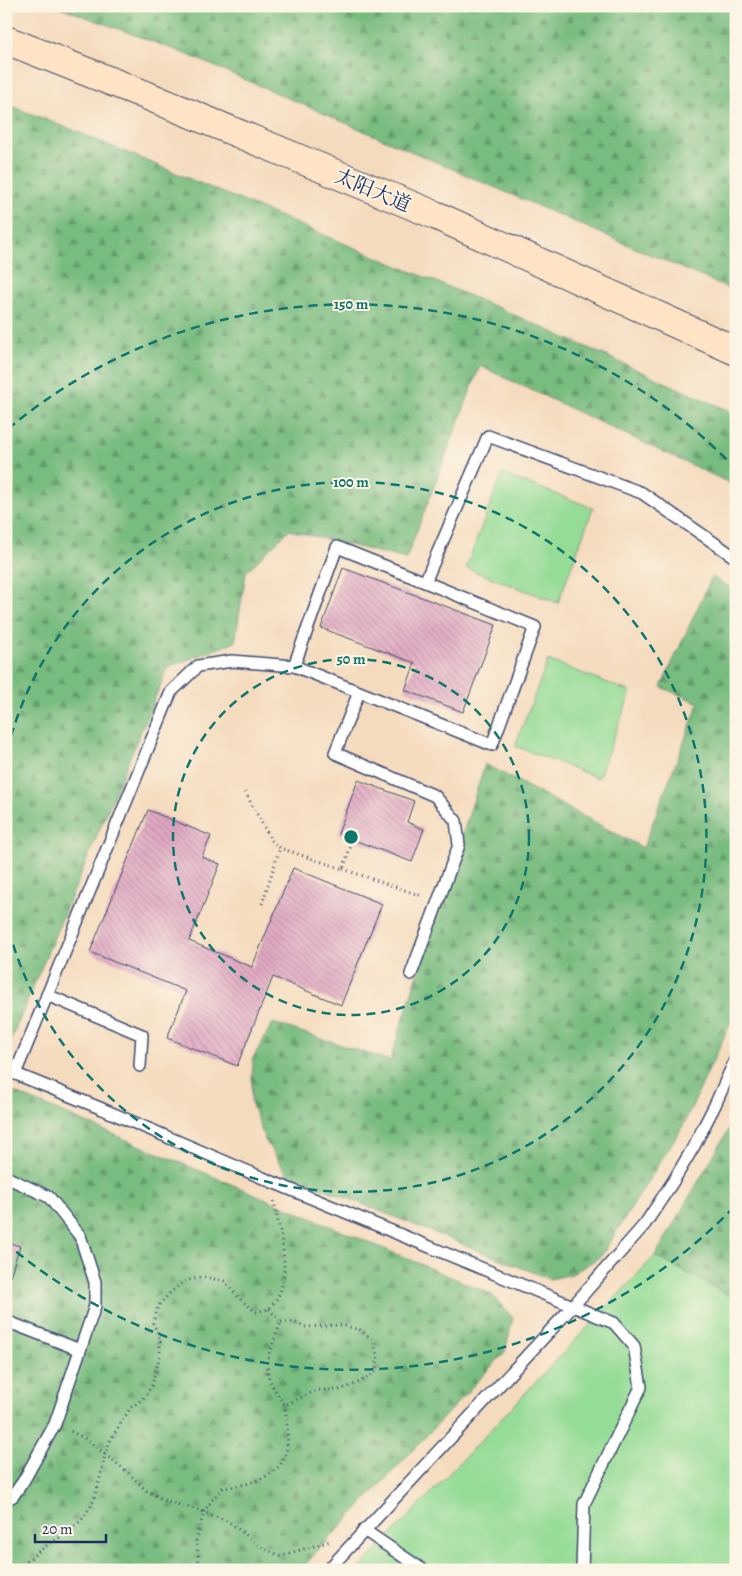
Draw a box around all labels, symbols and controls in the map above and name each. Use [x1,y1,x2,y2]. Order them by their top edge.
street label: 太阳大道 [331,162,415,219]
text: 150 m [334,294,369,314]
text: 100 m [333,472,369,492]
text: 50 m [336,649,366,669]
centre of rings [342,828,360,846]
scale bar [35,1511,106,1543]
text: 20 m [42,1519,73,1539]

